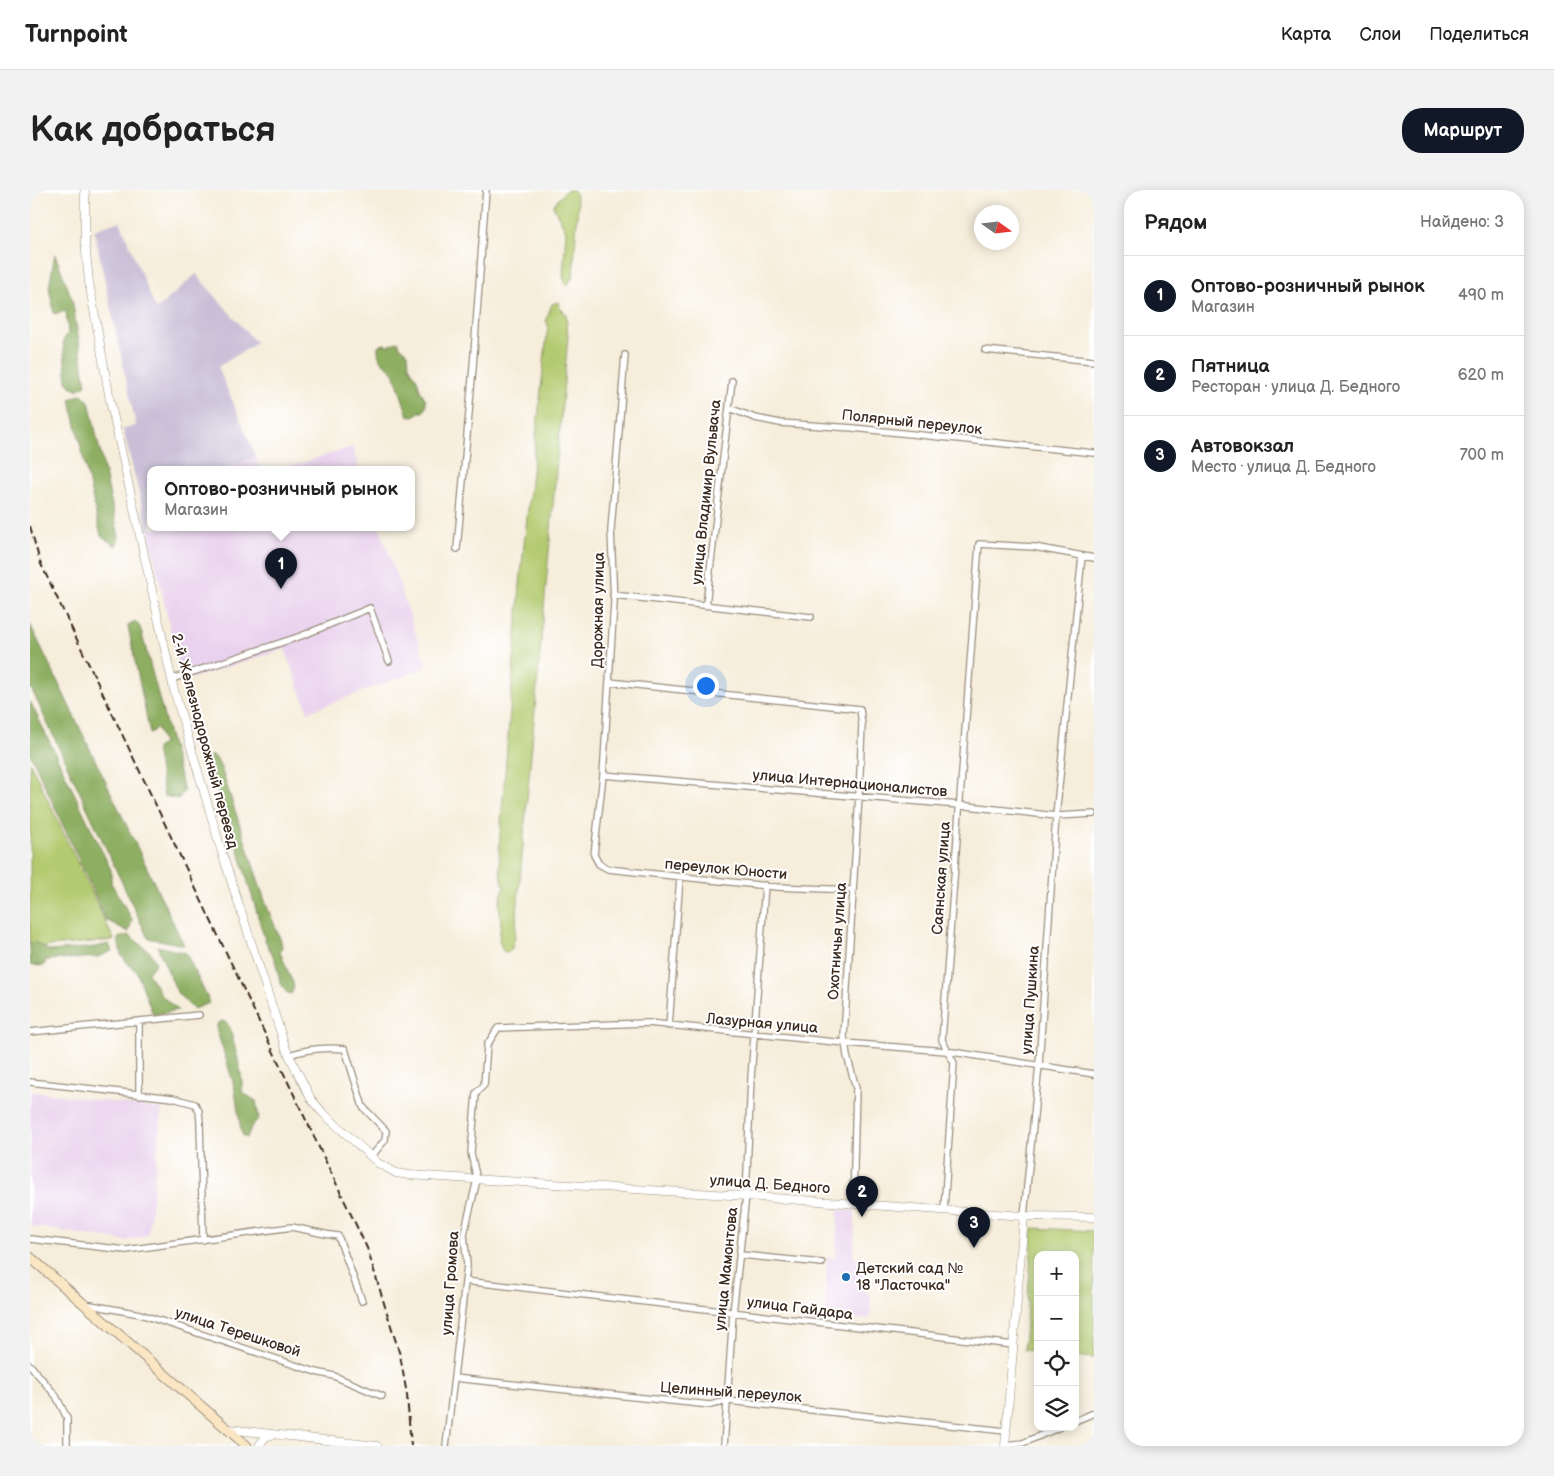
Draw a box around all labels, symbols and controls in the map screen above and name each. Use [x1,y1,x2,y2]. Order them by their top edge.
text: Turnpoint [25,20,128,49]
text: Карта [1281,24,1331,45]
text: Слои [1359,24,1401,45]
text: Поделиться [1429,24,1529,45]
button: Маршрут [1402,108,1524,153]
text: Как добраться [30,109,276,152]
north arrow [974,205,1019,250]
text: Рядом [1144,210,1207,235]
text: Найдено: 3 [1420,213,1504,232]
text: Оптово-розничный рынок [1191,275,1425,298]
text: 1 [1157,286,1163,305]
text: 490 m [1458,286,1504,305]
text: Магазин [1191,298,1255,317]
text: Пятница [1191,355,1270,378]
text: 2 [1155,366,1165,385]
text: 620 m [1458,366,1504,385]
text: Ресторан · улица Д. Бедного [1191,378,1400,397]
street label: улица Владимир Вульвача [687,398,726,586]
street label: Полярный переулок [841,406,983,439]
text: Автовокзал [1191,435,1294,458]
text: 3 [1155,446,1165,465]
text: 700 m [1460,446,1504,465]
text: Место · улица Д. Бедного [1191,458,1376,477]
popup [147,466,415,531]
text: Оптово-розничный рынок [164,478,398,501]
text: Магазин [164,501,228,520]
pin: 1 [265,548,297,589]
street label: Дорожная улица [588,552,609,668]
street label: 2-й Железнодорожный переезд [167,631,242,851]
your location [693,673,719,699]
street label: улица Интернационалистов [752,766,948,801]
street label: Саянская улица [928,821,955,935]
street label: переулок Юности [664,855,788,884]
street label: Охотничья улица [824,881,851,1000]
street label: улица Пушкина [1017,945,1044,1055]
street label: Лазурная улица [704,1009,819,1038]
street label: улица Д. Бедного [709,1171,831,1198]
pin: 2 [846,1176,878,1217]
street label: улица Мамонтова [711,1206,742,1332]
pin: 3 [958,1207,990,1248]
street label: улица Громова [437,1230,464,1336]
map controls [1034,1251,1079,1431]
button: + [1034,1251,1079,1296]
place label: Детский сад № 18 "Ласточка" [856,1259,963,1295]
marker: Детский сад № 18 "Ласточка" [840,1271,852,1283]
street label: улица Гайдара [746,1293,854,1324]
button: − [1034,1296,1079,1341]
street label: улица Терешковой [173,1303,303,1362]
button: locate [1034,1341,1079,1386]
street label: Целинный переулок [659,1378,803,1407]
button: layers [1034,1386,1079,1431]

